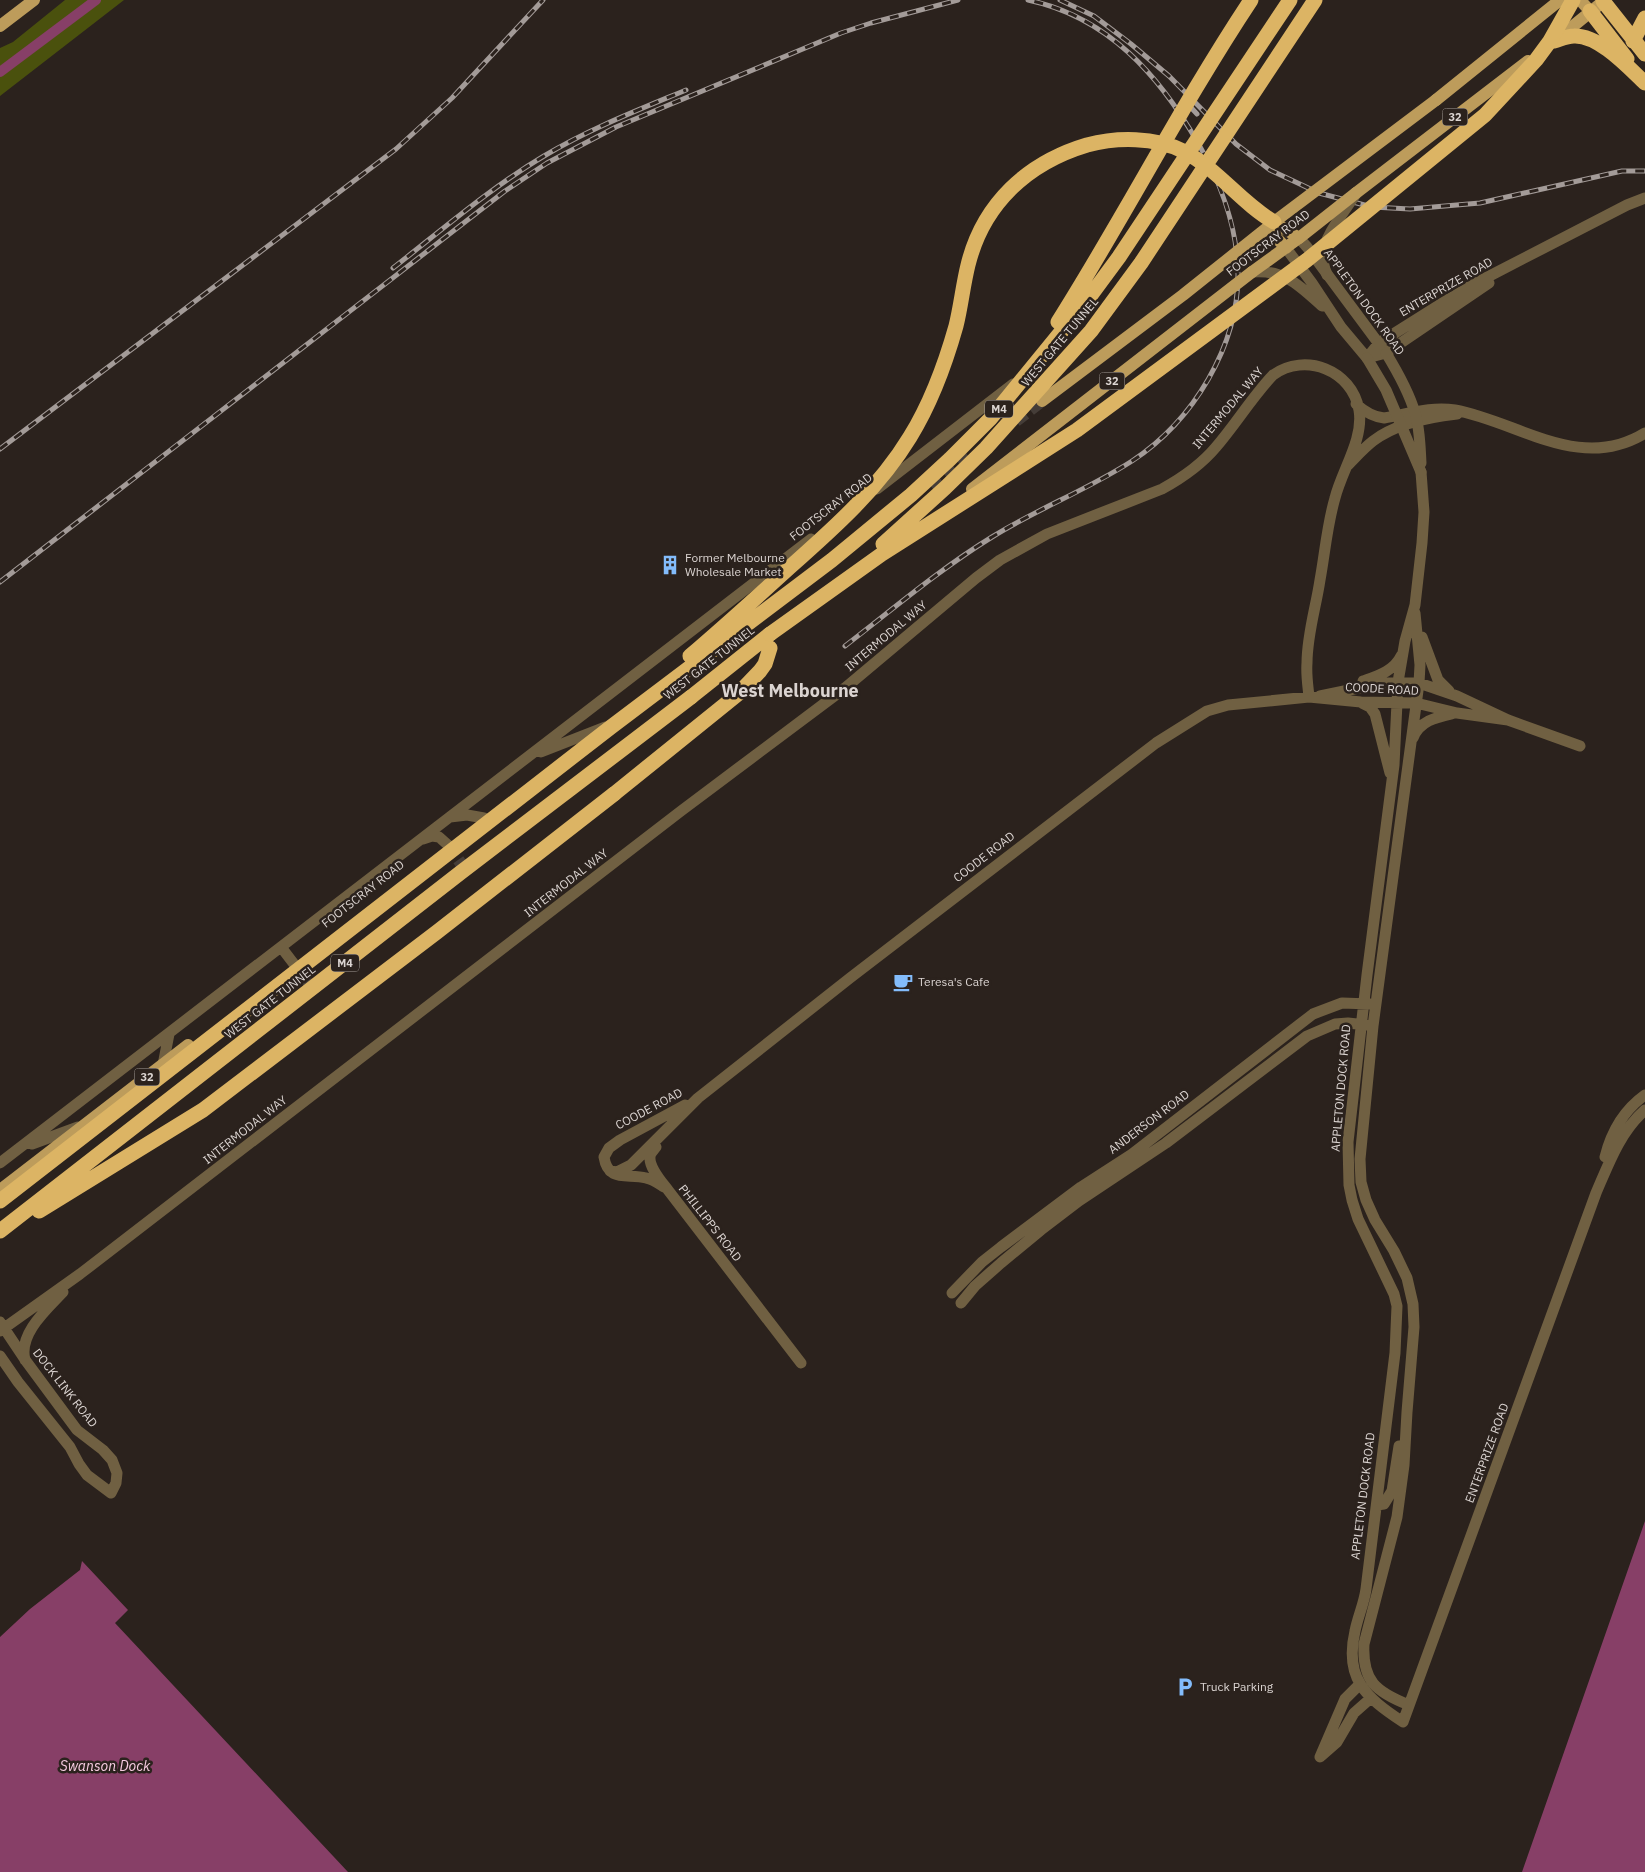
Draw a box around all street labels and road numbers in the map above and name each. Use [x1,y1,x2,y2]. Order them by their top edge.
road number: 32 [1442,108,1468,125]
street label: FOOTSCRAY ROAD [1223,206,1312,279]
street label: APPLETON DOCK ROAD [1321,246,1408,358]
street label: ENTERPRIZE ROAD [1396,254,1495,319]
street label: WEST GATE TUNNEL [1018,294,1101,389]
street label: INTERMODAL WAY [1189,364,1266,452]
road number: 32 [1100,372,1124,390]
road number: M4 [985,400,1013,418]
street label: FOOTSCRAY ROAD [786,470,875,544]
street label: INTERMODAL WAY [842,597,930,674]
street label: WEST GATE TUNNEL [660,622,757,703]
street label: COODE ROAD [1345,679,1419,698]
street label: COODE ROAD [950,828,1017,885]
street label: INTERMODAL WAY [521,845,611,920]
street label: FOOTSCRAY ROAD [318,857,407,931]
road number: M4 [331,954,359,971]
street label: WEST GATE TUNNEL [221,961,318,1042]
street label: APPLETON DOCK ROAD [1327,1024,1354,1152]
road number: 32 [134,1068,160,1086]
street label: COODE ROAD [613,1085,685,1133]
street label: ANDERSON ROAD [1105,1086,1192,1157]
street label: INTERMODAL WAY [200,1092,290,1167]
street label: PHILLIPPS ROAD [676,1181,745,1264]
street label: DOCK LINK ROAD [30,1345,101,1430]
street label: ENTERPRIZE ROAD [1461,1401,1512,1505]
street label: APPLETON DOCK ROAD [1347,1432,1378,1560]

